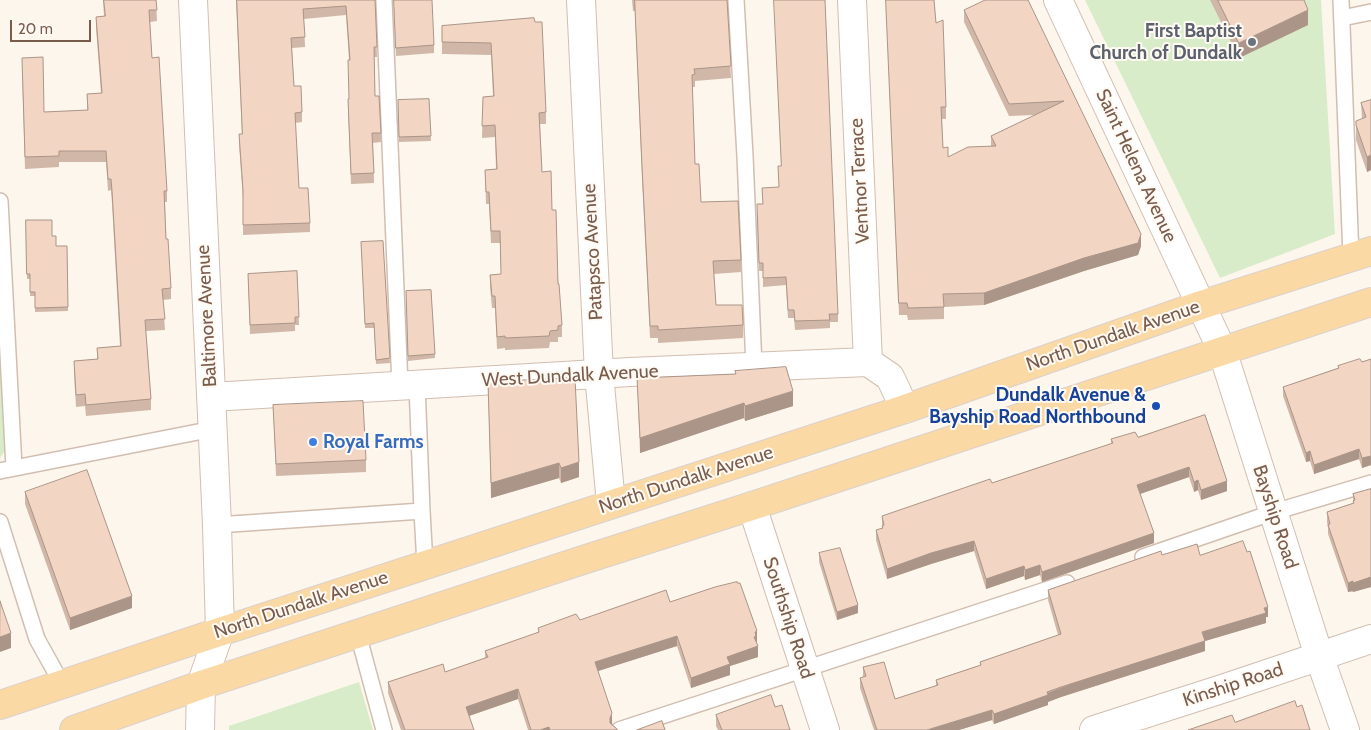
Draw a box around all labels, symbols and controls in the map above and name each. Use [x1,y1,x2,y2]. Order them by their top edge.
scale bar [12,10,94,42]
text: 20 m [18,20,53,38]
place label: First Baptist Church of Dundalk [1090,20,1242,64]
marker: First Baptist Church of Dundalk [1246,36,1258,48]
street label: Saint Helena Avenue [1090,86,1182,246]
street label: Ventnor Terrace [845,118,875,244]
street label: Patapsco Avenue [578,183,608,321]
street label: Baltimore Avenue [192,244,222,388]
street label: North Dundalk Avenue [1023,296,1203,376]
street label: West Dundalk Avenue [481,360,659,392]
place label: Dundalk Avenue & Bayship Road Northbound [929,384,1146,428]
marker: Dundalk Avenue & Bayship Road Northbound [1150,400,1162,412]
place label: Royal Farms [323,431,423,453]
marker: Royal Farms [307,436,319,448]
street label: North Dundalk Avenue [596,441,776,519]
street label: Bayship Road [1247,462,1303,572]
street label: Southship Road [758,554,818,682]
street label: North Dundalk Avenue [211,566,391,644]
street label: Kinship Road [1180,658,1286,712]

